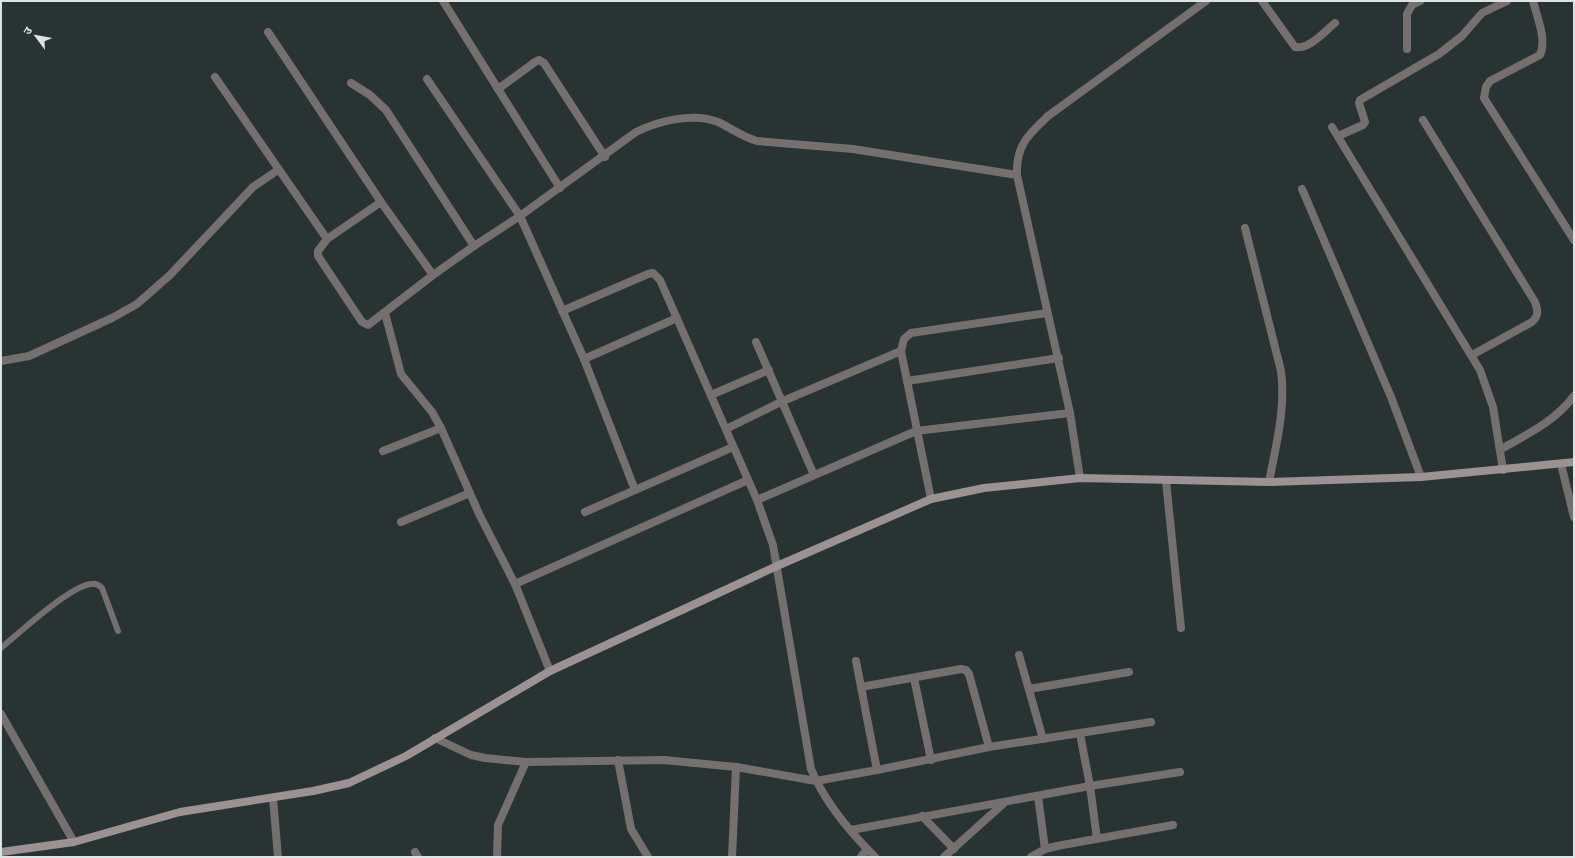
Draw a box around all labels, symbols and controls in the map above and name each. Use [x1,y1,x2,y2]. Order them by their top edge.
north arrow [16,16,56,56]
text: उ [20,24,35,37]

